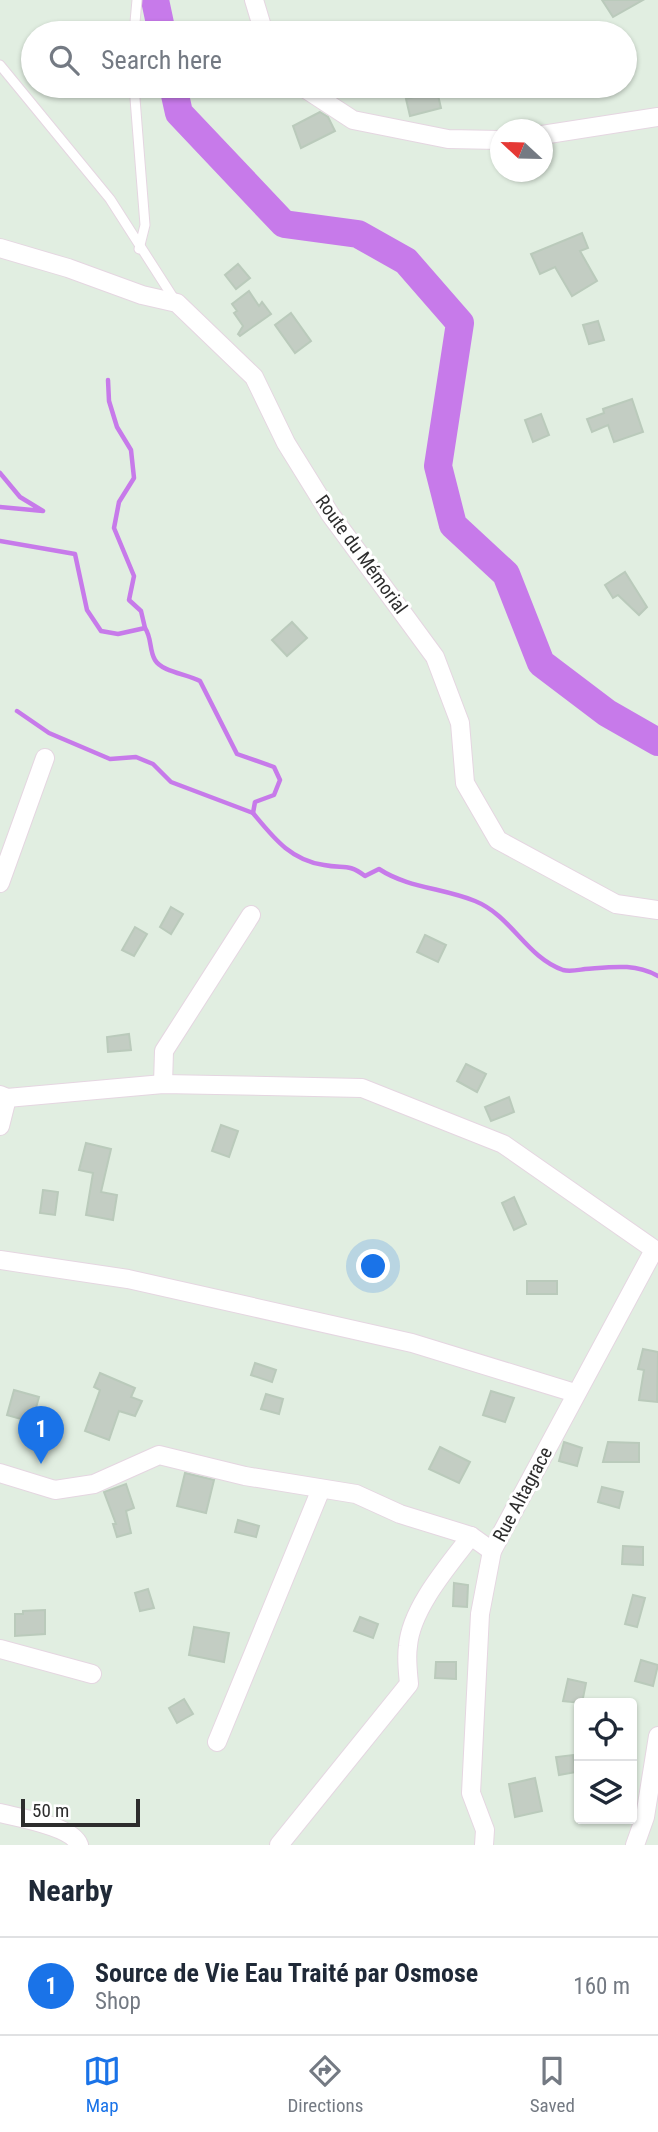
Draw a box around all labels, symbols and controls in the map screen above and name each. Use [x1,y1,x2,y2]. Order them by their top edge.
search box [21,21,637,98]
icon: search [45,41,83,79]
text: Search here [101,45,222,75]
north arrow [490,119,553,182]
street label: Route du Mémorial [311,490,412,618]
your location [356,1249,390,1283]
pin: 1 [18,1406,64,1464]
street label: Rue Altagrace [488,1443,557,1546]
map controls [574,1698,637,1824]
button: locate [574,1698,637,1761]
button: layers [574,1761,637,1824]
scale bar [21,1796,140,1828]
text: 50 m [32,1799,69,1822]
text: Nearby [28,1873,113,1908]
text: Source de Vie Eau Traité par Osmose [95,1958,478,1988]
text: 1 [45,1973,57,2000]
text: 160 m [573,1973,630,2000]
text: Shop [95,1988,141,2015]
tab: Map [83,2052,121,2117]
tab: Directions [287,2052,363,2117]
tab: Saved [530,2052,575,2117]

